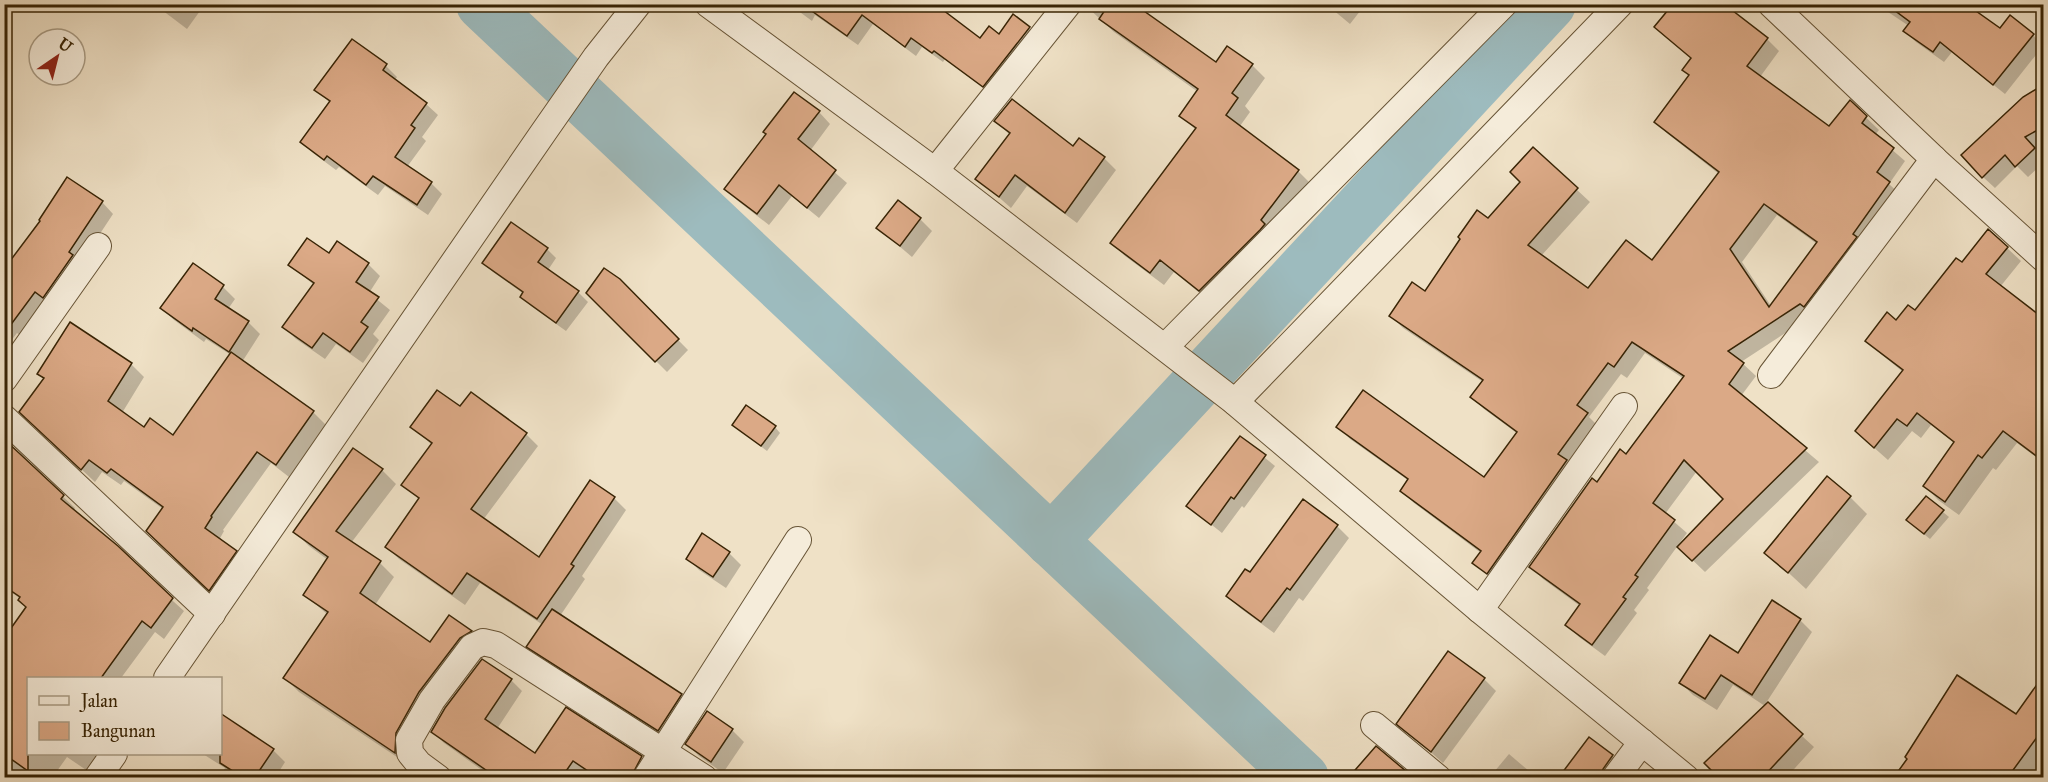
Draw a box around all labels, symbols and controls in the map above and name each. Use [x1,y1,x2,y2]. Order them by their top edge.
north arrow [27,27,87,87]
text: U [55,34,76,57]
legend [27,677,222,755]
text: Jalan [79,690,118,713]
text: Bangunan [81,720,156,743]

